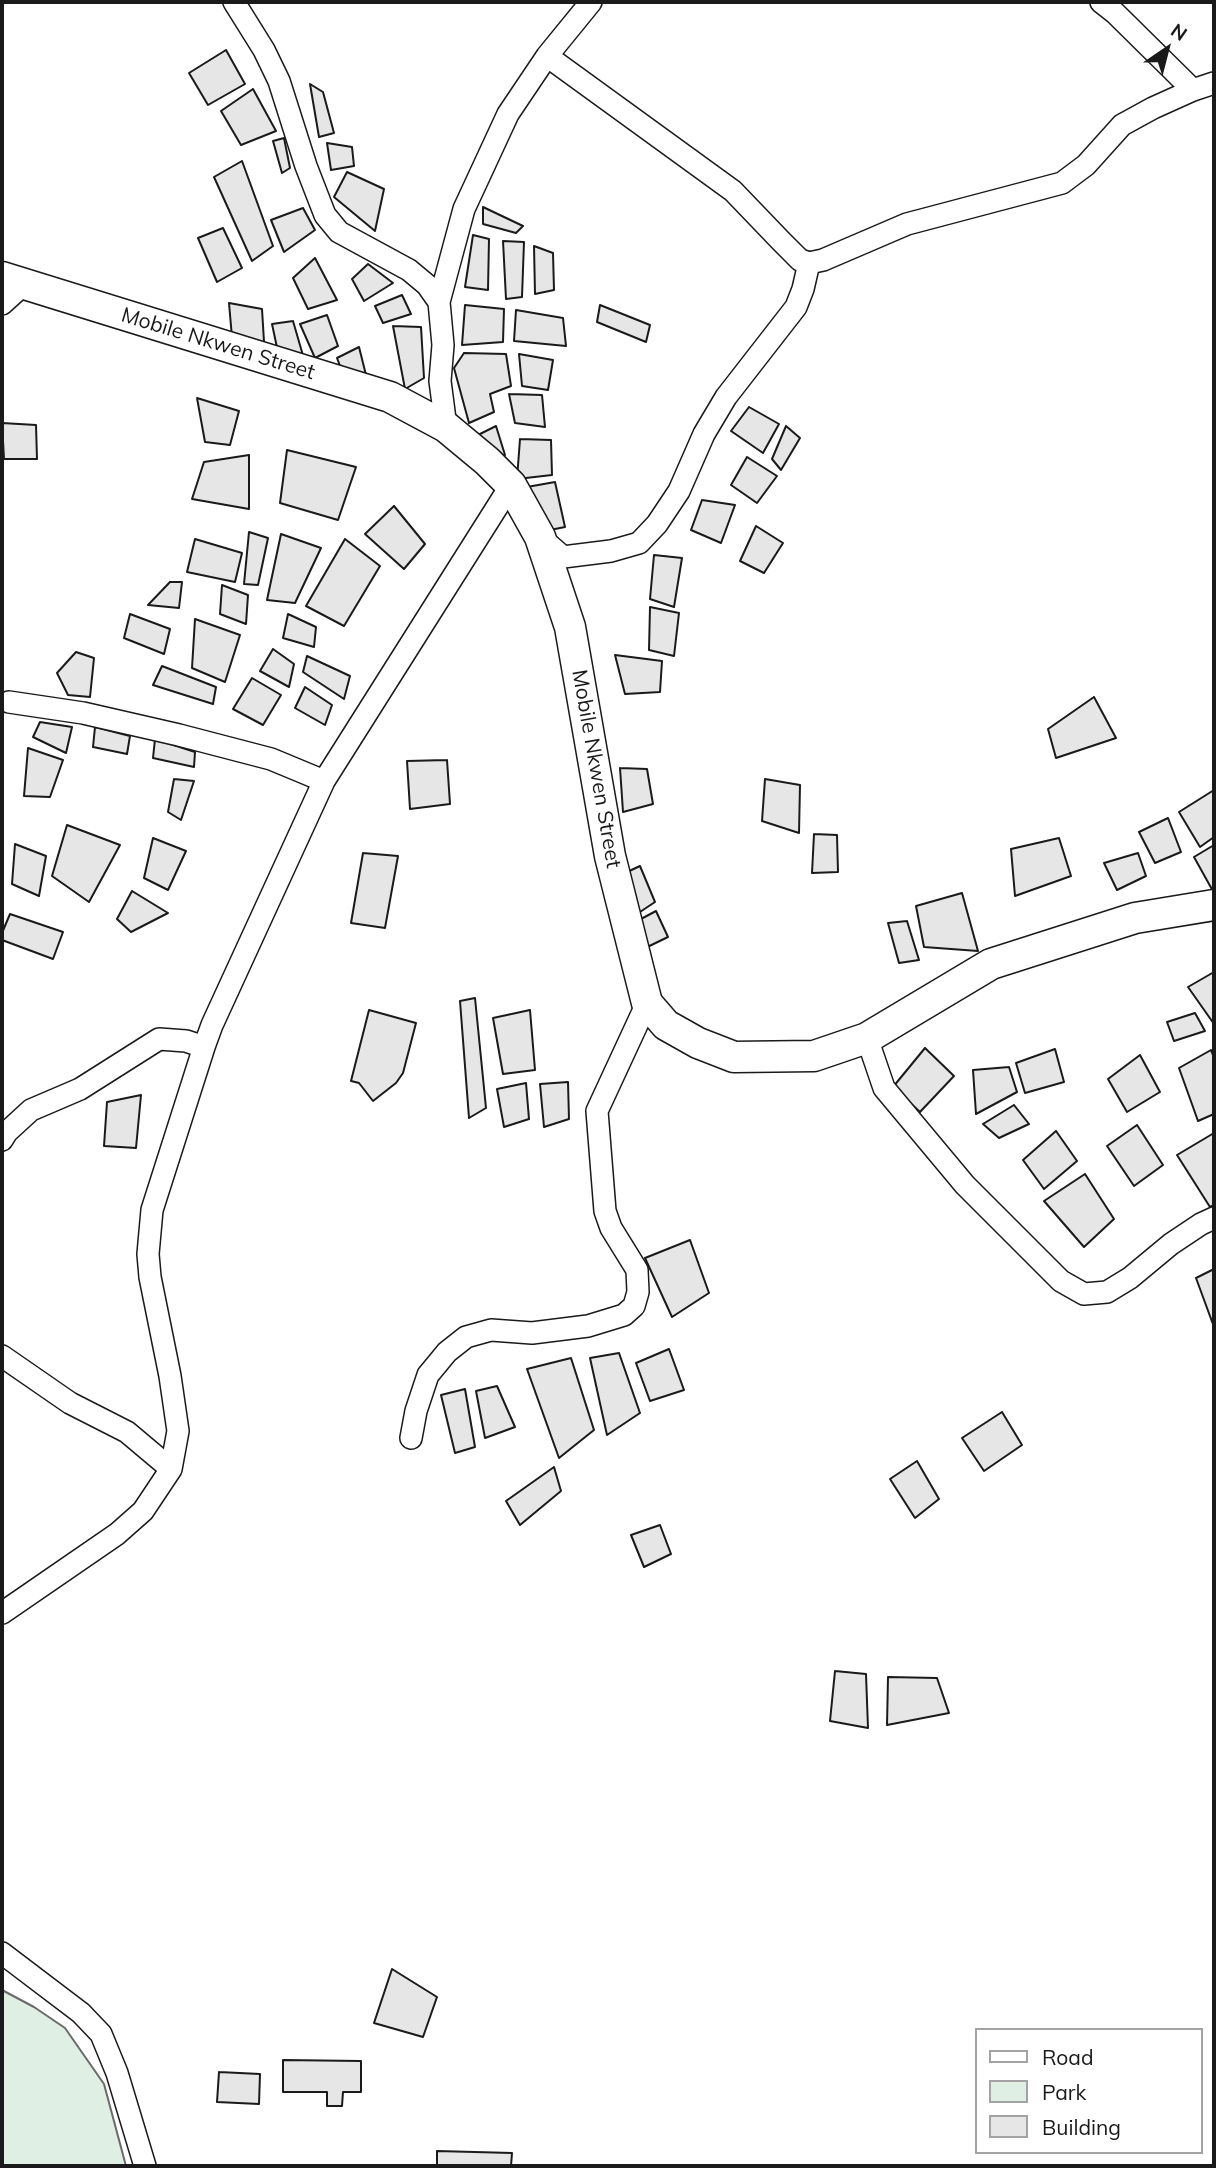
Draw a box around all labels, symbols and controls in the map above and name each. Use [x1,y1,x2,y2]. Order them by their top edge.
north arrow [1132,14,1202,84]
text: N [1166,18,1192,46]
street label: Mobile Nkwen Street [118,303,318,385]
street label: Mobile Nkwen Street [566,668,626,870]
legend [974,2028,1202,2154]
text: Road [1042,2044,1093,2070]
text: Park [1042,2079,1086,2105]
text: Building [1042,2114,1121,2140]

